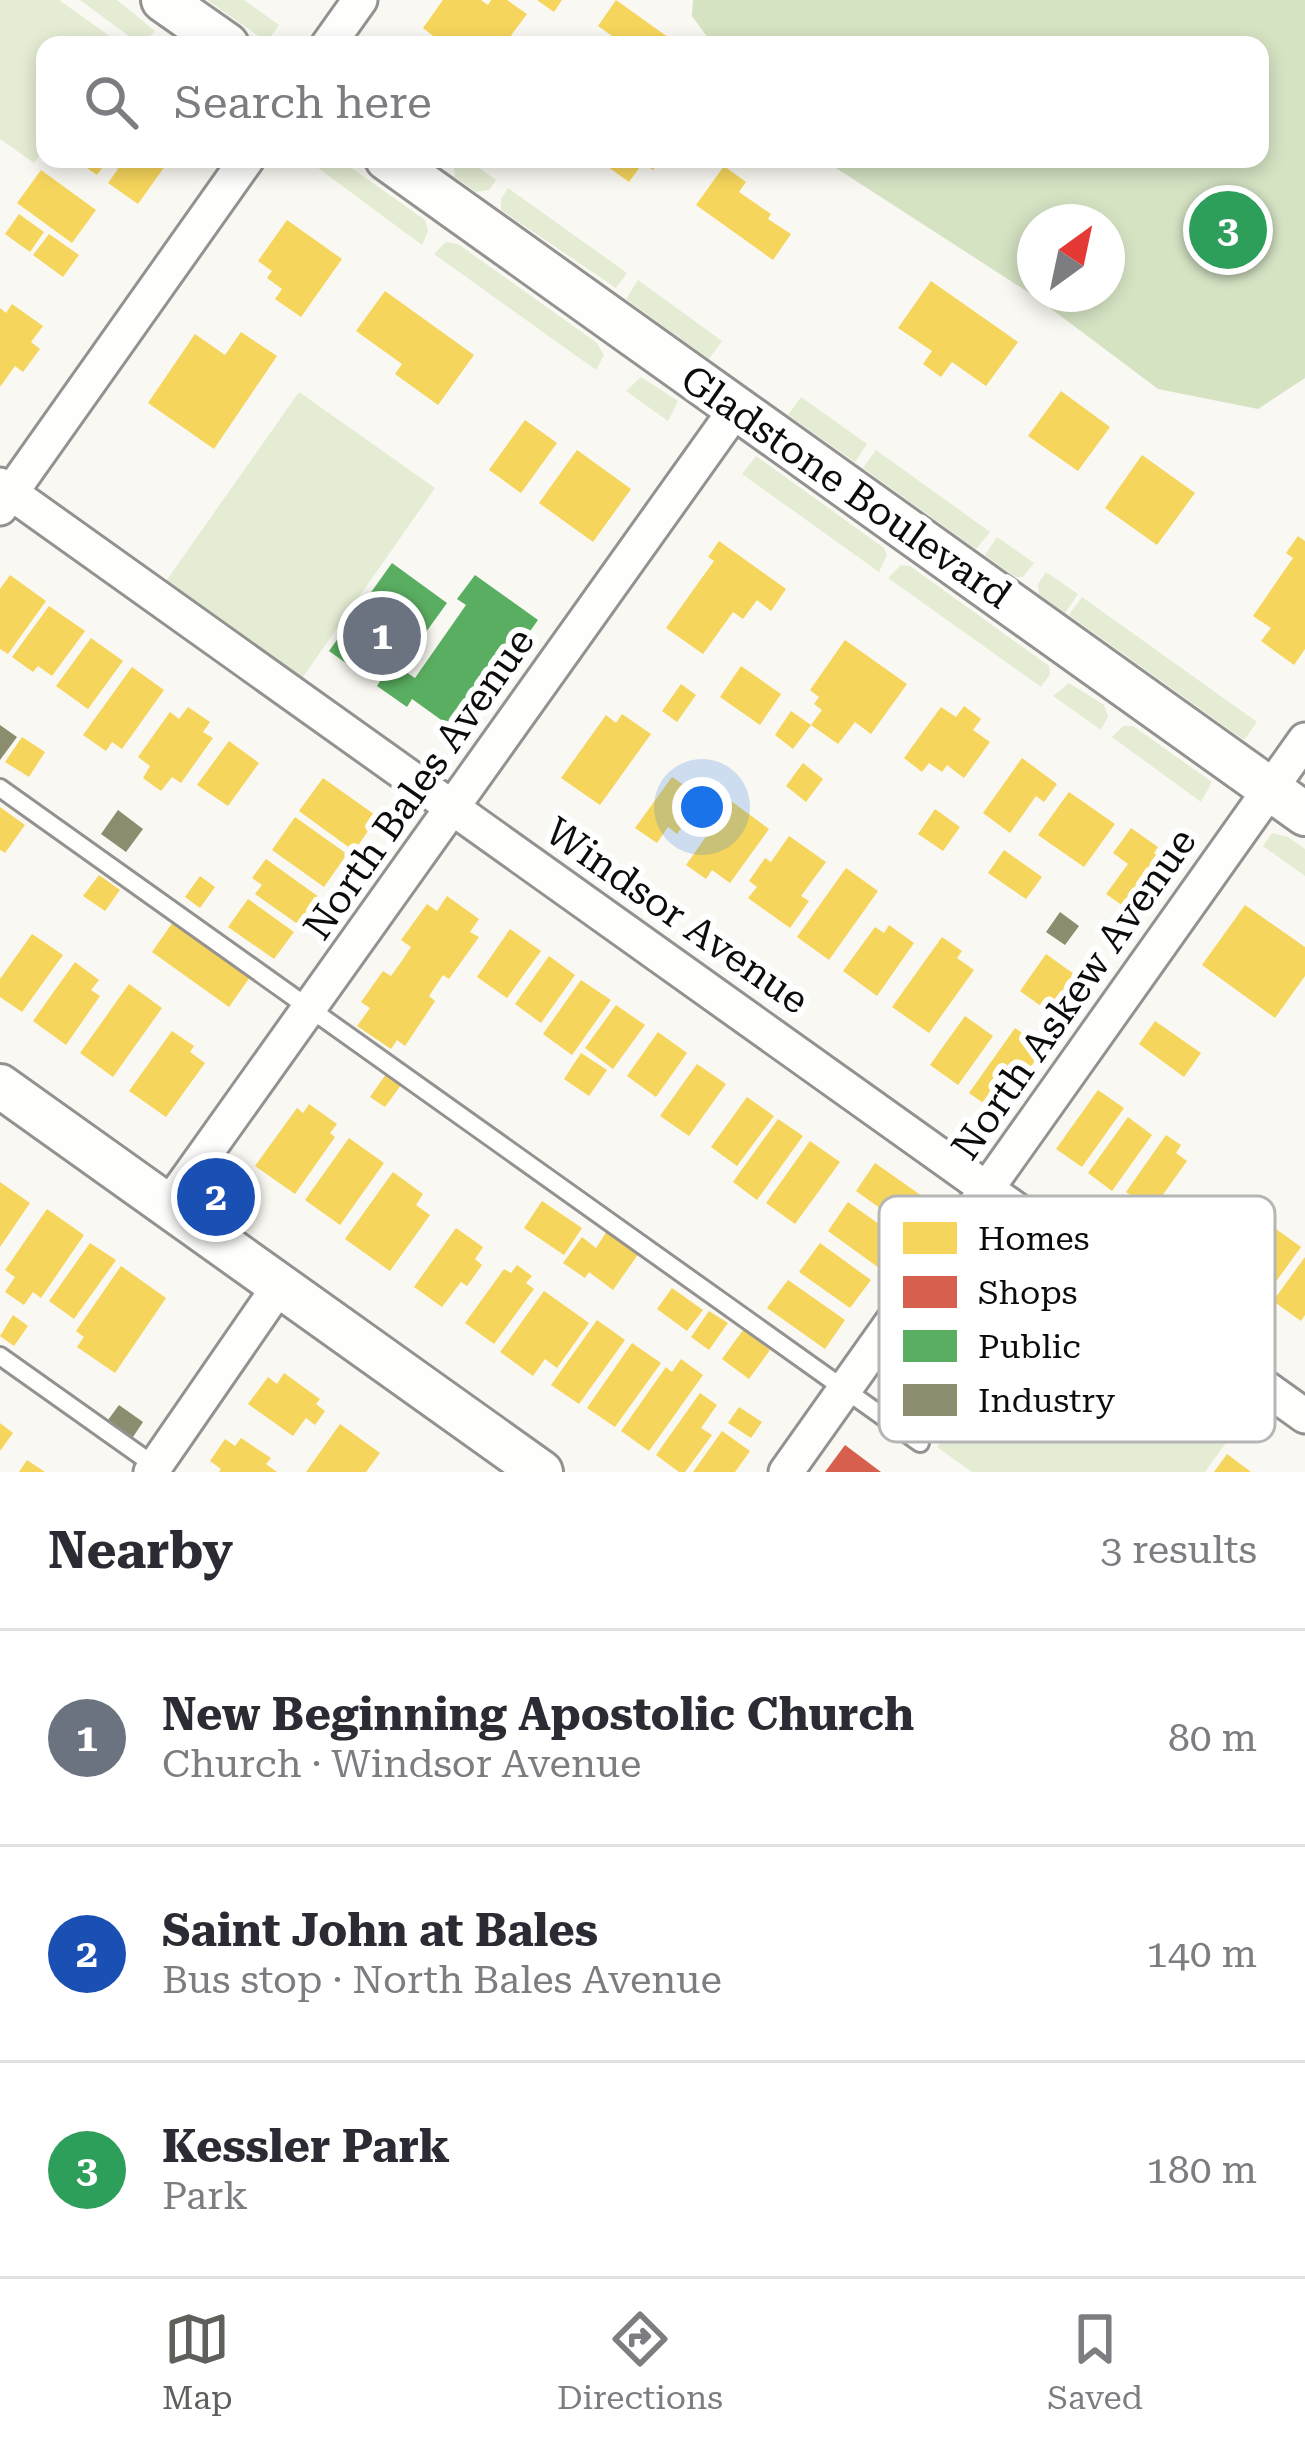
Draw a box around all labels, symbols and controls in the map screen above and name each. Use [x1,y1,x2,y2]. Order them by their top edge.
search box [36,36,1269,168]
icon: search [78,69,144,135]
text: Search here [174,76,432,129]
pin: 3 [1189,185,1267,275]
north arrow [1017,204,1125,312]
street label: Gladstone Boulevard [672,356,1020,618]
pin: 1 [343,591,421,681]
street label: North Bales Avenue [294,619,544,949]
your location [672,777,732,837]
street label: Windsor Avenue [537,808,817,1024]
street label: North Askew Avenue [942,820,1206,1168]
pin: 2 [177,1152,255,1242]
legend [879,1196,1275,1442]
text: Homes [978,1219,1089,1258]
text: Shops [978,1273,1077,1312]
text: Public [978,1327,1081,1366]
text: Industry [978,1381,1116,1420]
text: Nearby [48,1521,233,1580]
text: 3 results [1100,1527,1257,1573]
text: New Beginning Apostolic Church [162,1688,914,1741]
text: 1 [76,1715,98,1761]
text: 80 m [1168,1715,1257,1761]
text: Church · Windsor Avenue [162,1741,641,1787]
text: Saint John at Bales [162,1904,598,1957]
text: 2 [76,1931,98,1977]
text: 140 m [1146,1931,1257,1977]
text: Bus stop · North Bales Avenue [162,1957,722,2003]
text: Kessler Park [162,2120,450,2173]
text: 3 [76,2147,98,2193]
text: 180 m [1146,2147,1257,2193]
text: Park [162,2173,248,2219]
tab: Map [162,2306,233,2417]
tab: Directions [557,2306,723,2417]
tab: Saved [1047,2306,1143,2417]

